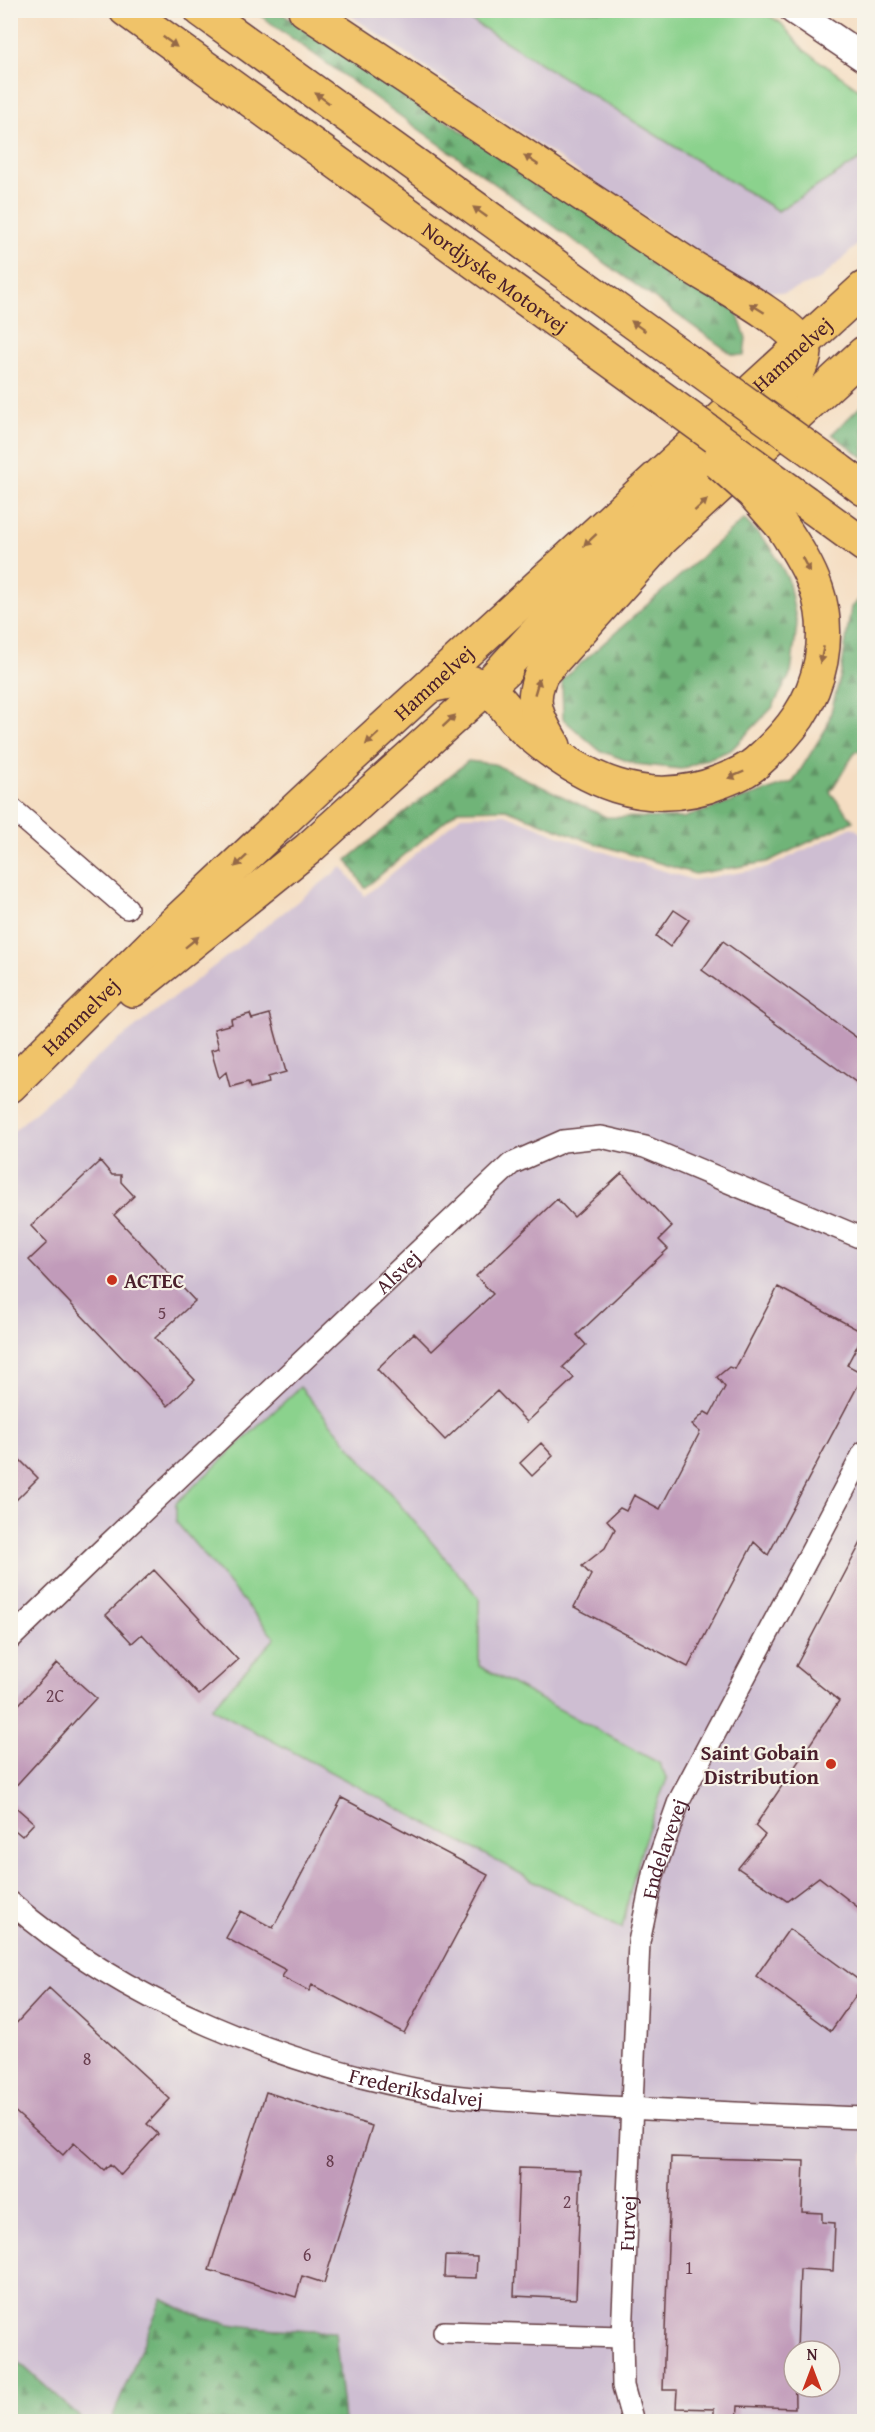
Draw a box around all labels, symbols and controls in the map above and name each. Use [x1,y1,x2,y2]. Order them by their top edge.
one-way arrow [162,36,178,48]
one-way arrow [314,93,330,104]
one-way arrow [523,154,539,166]
one-way arrow [473,206,489,218]
street label: Nordjyske Motorvej [416,214,575,341]
one-way arrow [749,303,765,314]
street label: Hammelvej [745,309,839,399]
one-way arrow [631,320,647,332]
one-way arrow [693,498,707,512]
one-way arrow [583,533,598,546]
one-way arrow [802,557,811,574]
street label: Hammelvej [386,637,480,727]
one-way arrow [817,646,826,665]
one-way arrow [533,677,543,695]
one-way arrow [441,715,456,728]
one-way arrow [365,732,380,745]
one-way arrow [727,771,745,780]
one-way arrow [233,854,248,868]
one-way arrow [184,936,200,949]
street label: Hammelvej [34,970,126,1062]
street label: Alsvej [368,1242,427,1301]
place label: ACTEC [124,1265,185,1296]
marker: ACTEC [105,1273,119,1287]
house number: 5 [158,1299,166,1326]
house number: 2C [46,1682,64,1709]
place label: Saint Gobain Distribution [701,1737,820,1792]
marker: Saint Gobain Distribution [824,1757,838,1771]
street label: Endelavevej [633,1794,694,1902]
house number: 8 [83,2045,91,2072]
street label: Frederiksdalvej [346,2059,484,2114]
house number: 8 [326,2147,334,2174]
house number: 2 [563,2188,571,2215]
street label: Furvej [610,2195,644,2252]
house number: 6 [303,2241,311,2268]
house number: 1 [685,2254,693,2281]
north arrow [782,2339,842,2399]
text: N [807,2342,818,2366]

